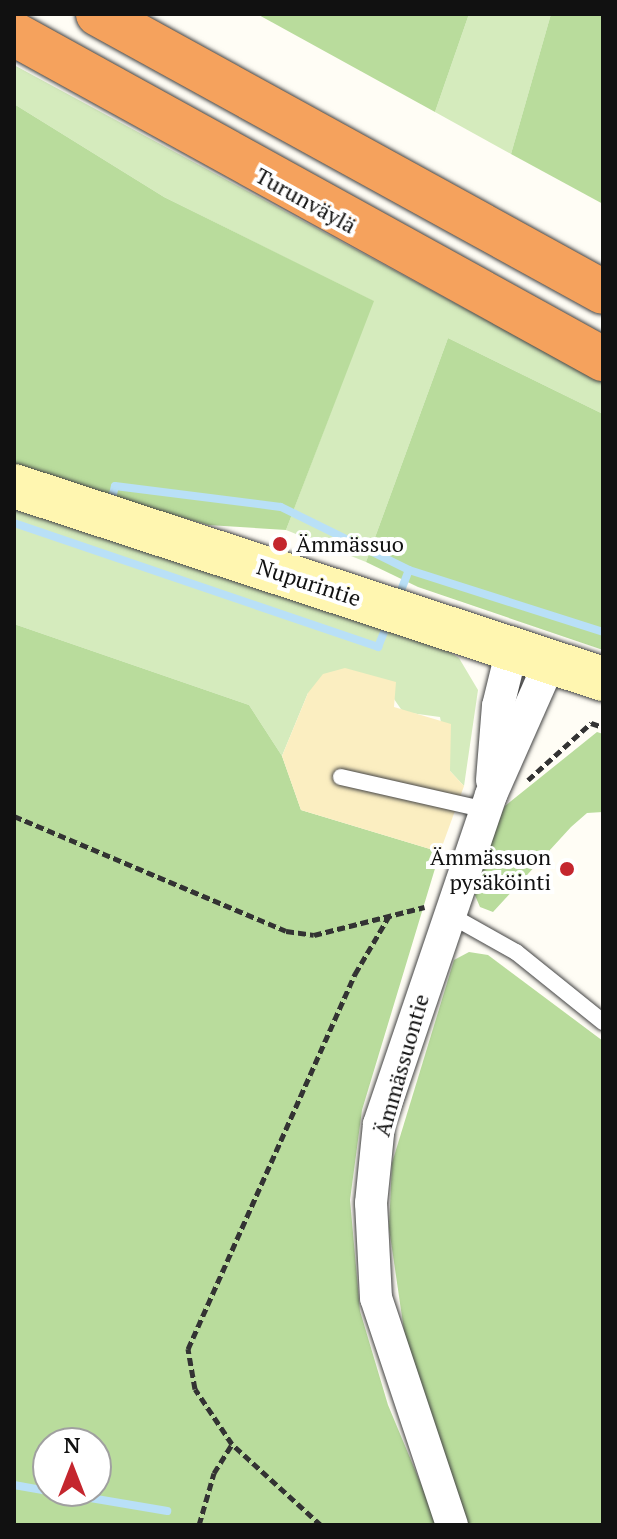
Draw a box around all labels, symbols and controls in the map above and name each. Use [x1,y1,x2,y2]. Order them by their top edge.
street label: Turunväylä [251,162,361,238]
place label: Ämmässuo [296,531,404,557]
marker: Ämmässuo [271,535,289,553]
street label: Nupurintie [254,553,364,611]
place label: Ämmässuon pysäköinti [430,843,551,894]
marker: Ämmässuon pysäköinti [558,860,576,878]
street label: Ämmässuontie [368,991,434,1139]
north arrow [32,1427,112,1507]
text: N [64,1430,80,1459]

